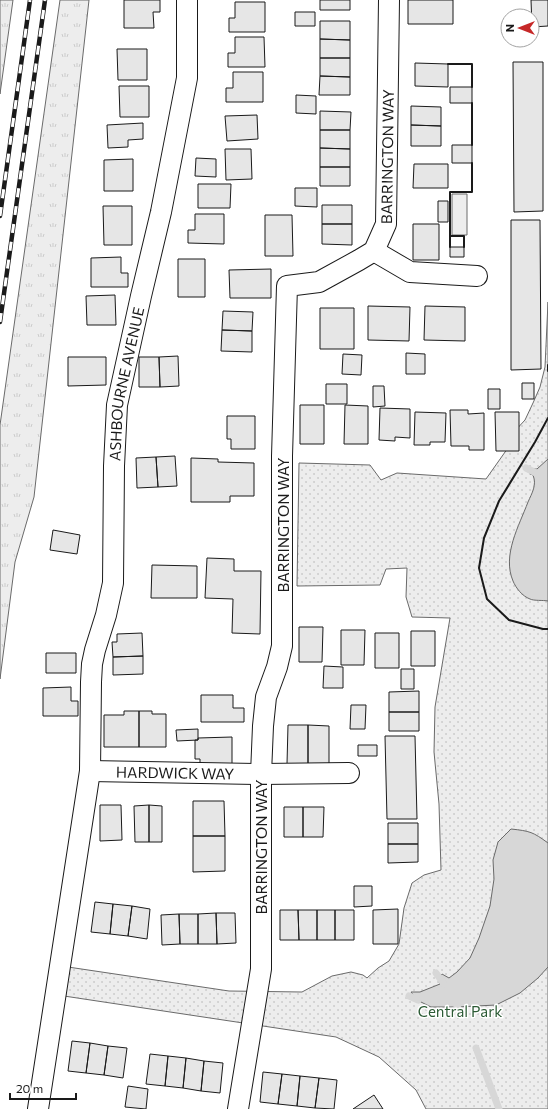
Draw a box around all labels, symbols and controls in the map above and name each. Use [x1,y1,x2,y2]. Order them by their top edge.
north arrow [500,8,540,48]
text: N [503,24,516,32]
street label: BARRINGTON WAY [377,89,397,224]
street label: ASHBOURNE AVENUE [105,305,147,461]
street label: BARRINGTON WAY [274,457,292,593]
street label: HARDWICK WAY [116,762,234,783]
street label: BARRINGTON WAY [252,779,270,915]
park label: Central Park [418,1002,502,1020]
scale bar [10,1075,76,1101]
text: 20 m [16,1081,43,1095]

